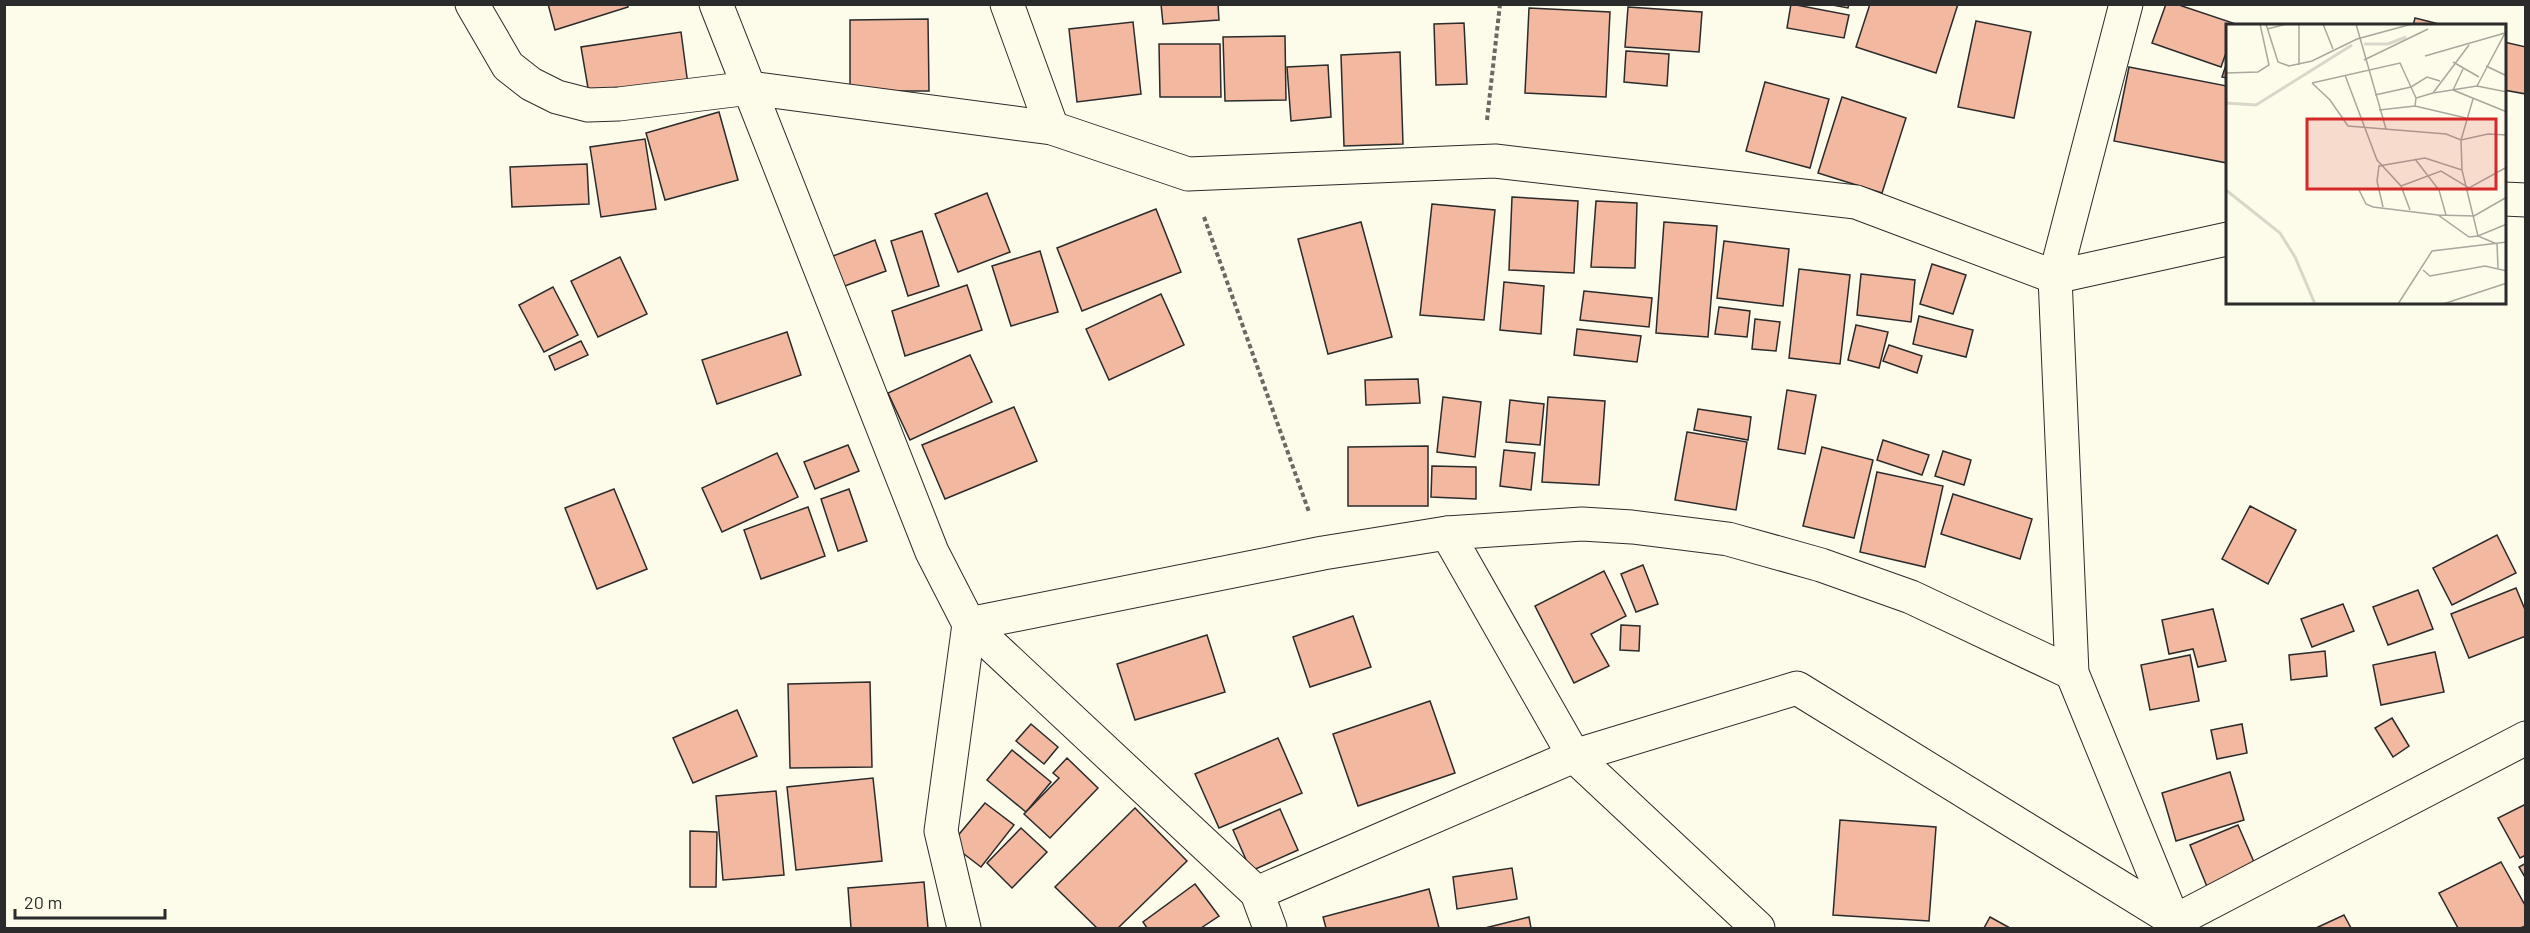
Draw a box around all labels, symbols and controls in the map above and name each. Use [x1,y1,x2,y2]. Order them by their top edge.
inset map [2226,24,2506,304]
scale bar [15,882,165,920]
text: 20 m [24,891,62,913]

